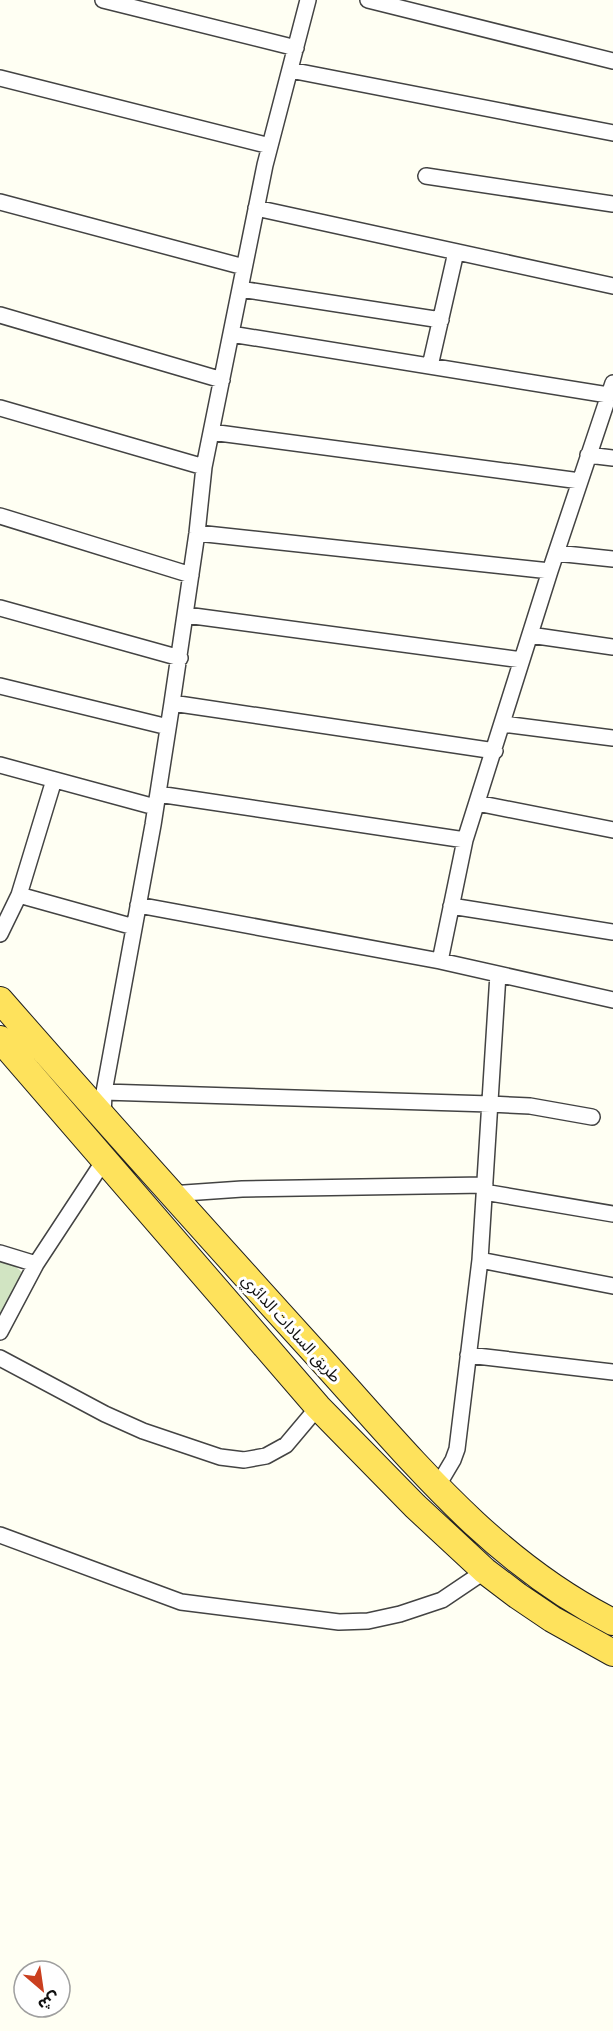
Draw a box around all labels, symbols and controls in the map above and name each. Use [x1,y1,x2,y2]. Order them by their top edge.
street label: طريق السادات الدائري [236,1269,347,1388]
north arrow [12,1959,72,2019]
text: ش [34,1987,64,2017]

